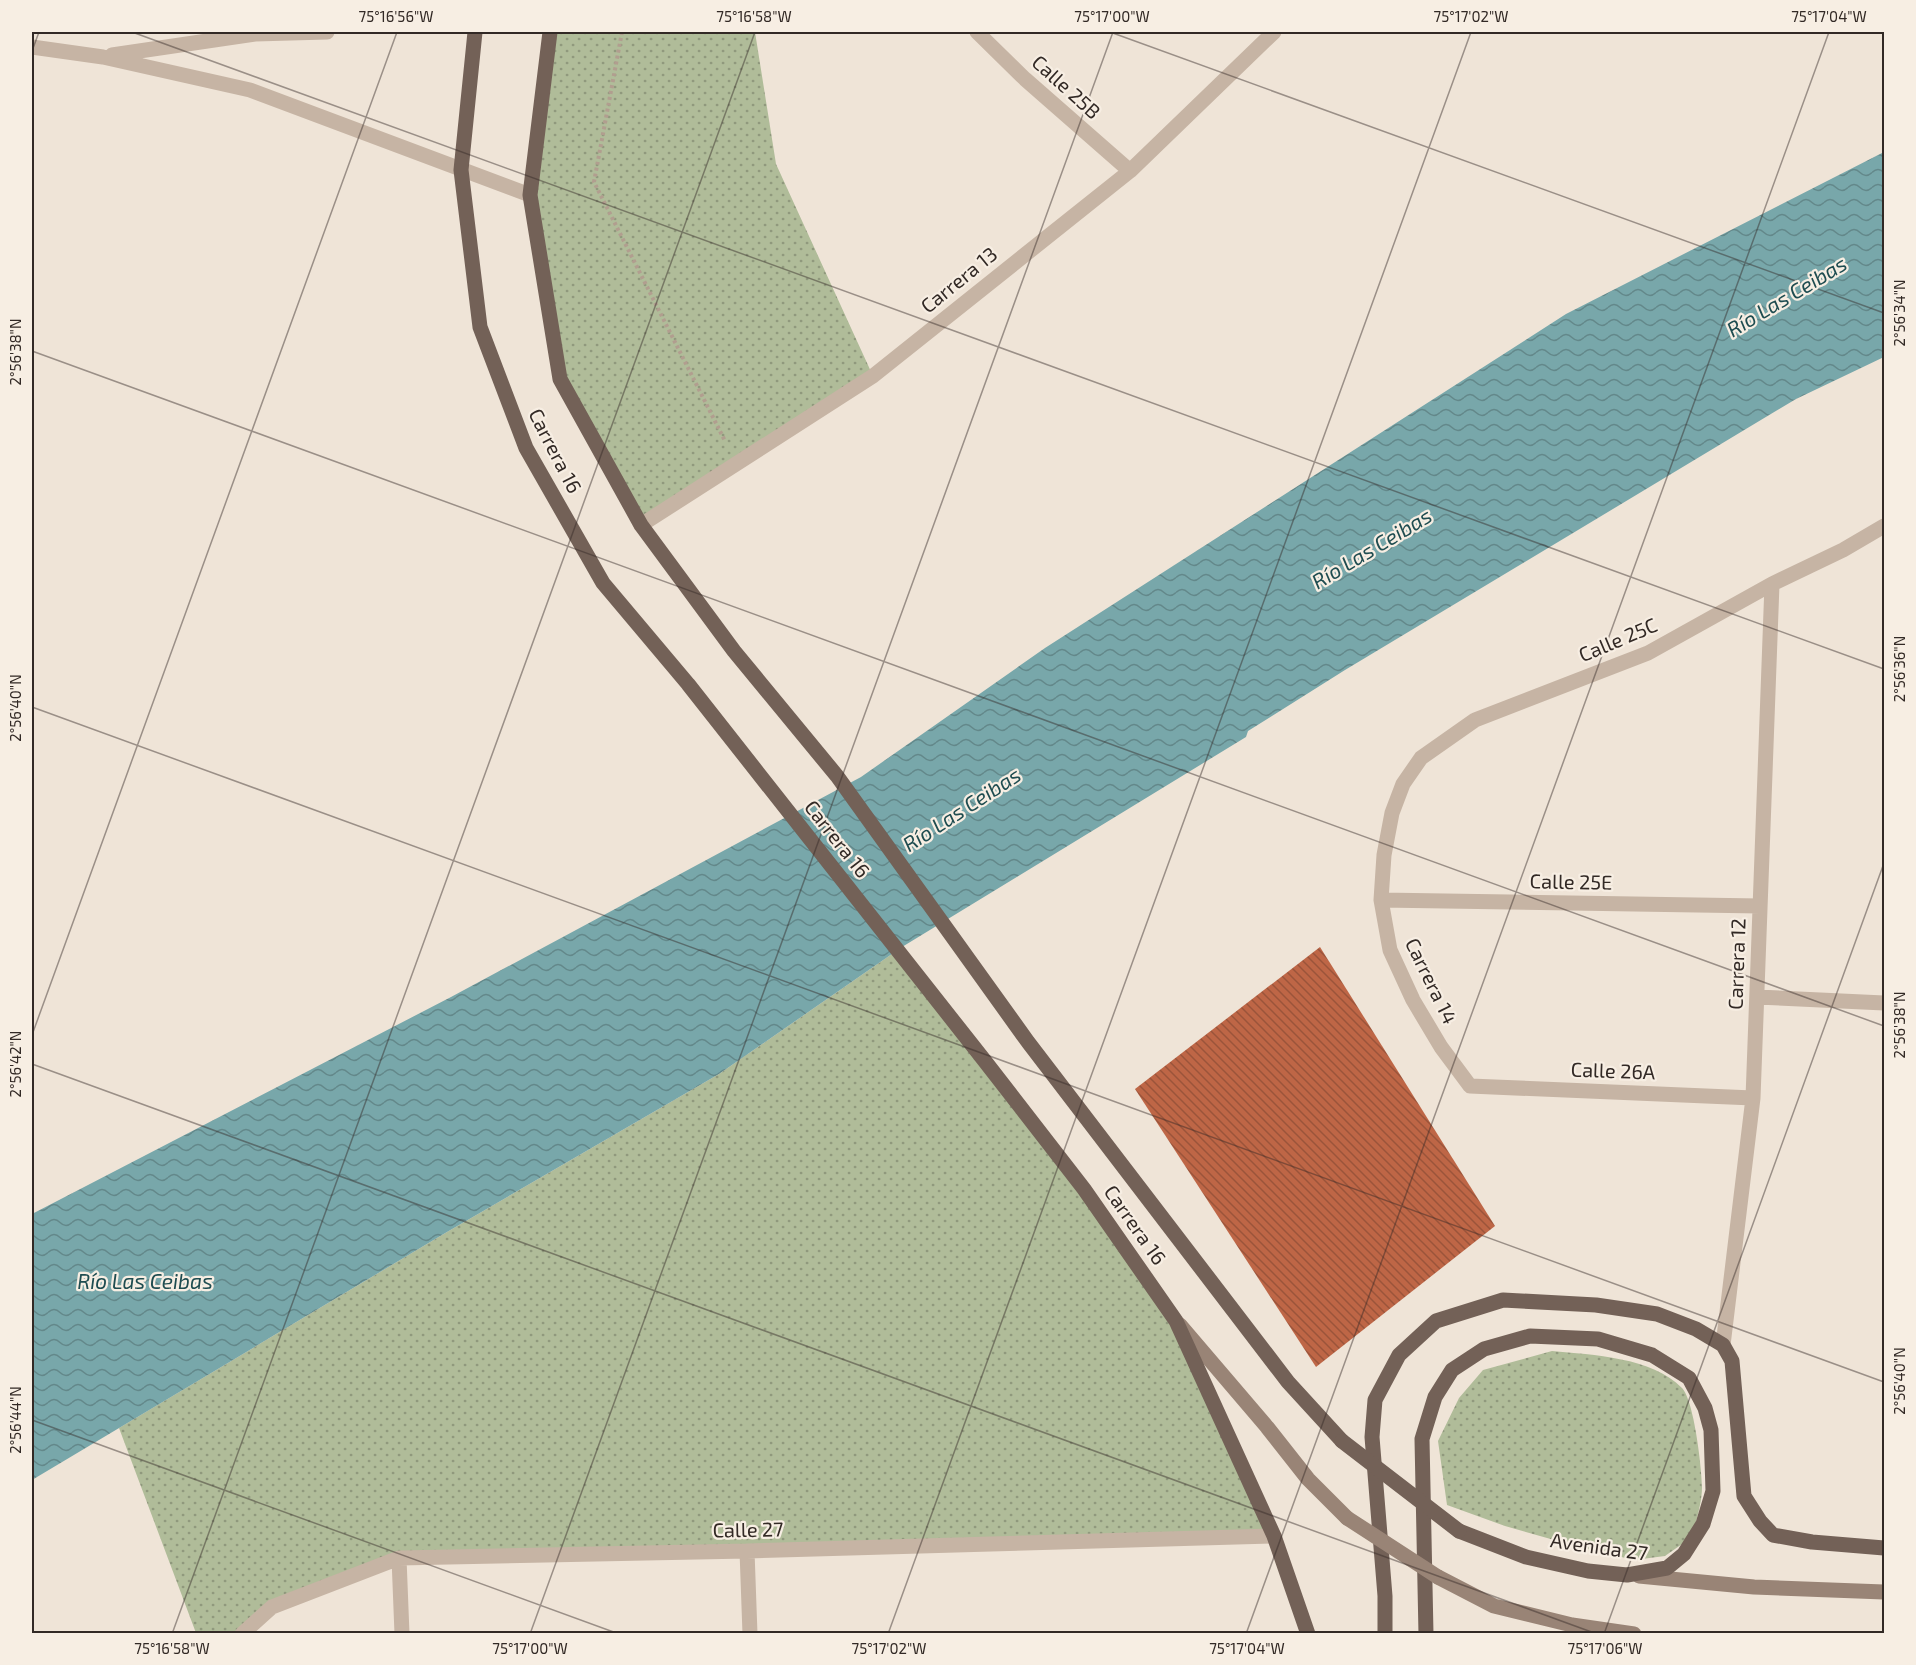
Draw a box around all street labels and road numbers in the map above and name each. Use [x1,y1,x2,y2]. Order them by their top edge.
street label: Calle 25B [1027,49,1106,123]
street label: Carrera 13 [915,241,1001,317]
street label: Carrera 16 [524,404,587,497]
street label: Calle 25C [1575,612,1660,666]
street label: Carrera 16 [800,795,875,882]
street label: Calle 25E [1530,868,1613,894]
street label: Carrera 12 [1722,918,1750,1010]
street label: Carrera 14 [1401,934,1463,1027]
street label: Calle 26A [1570,1057,1656,1083]
street label: Carrera 16 [1100,1180,1172,1269]
street label: Calle 27 [712,1516,784,1542]
street label: Avenida 27 [1549,1527,1649,1565]

